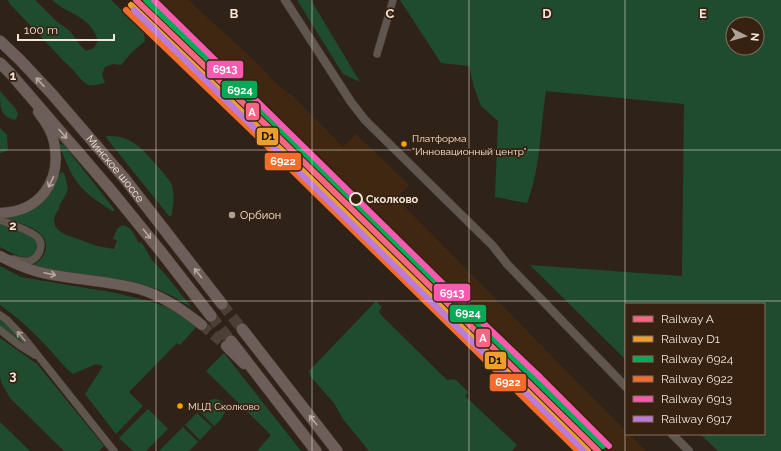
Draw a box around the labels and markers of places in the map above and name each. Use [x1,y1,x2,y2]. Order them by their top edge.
place label: Платформа "Инновационный центр" [412,133,527,157]
marker: Платформа "Инновационный центр" [399,139,409,149]
marker: Сколково [349,192,363,206]
place label: Сколково [366,193,419,206]
place label: Орбион [240,209,281,222]
marker: Орбион [227,210,237,220]
marker: МЦД Сколково [175,401,185,411]
place label: МЦД Сколково [188,401,260,412]

